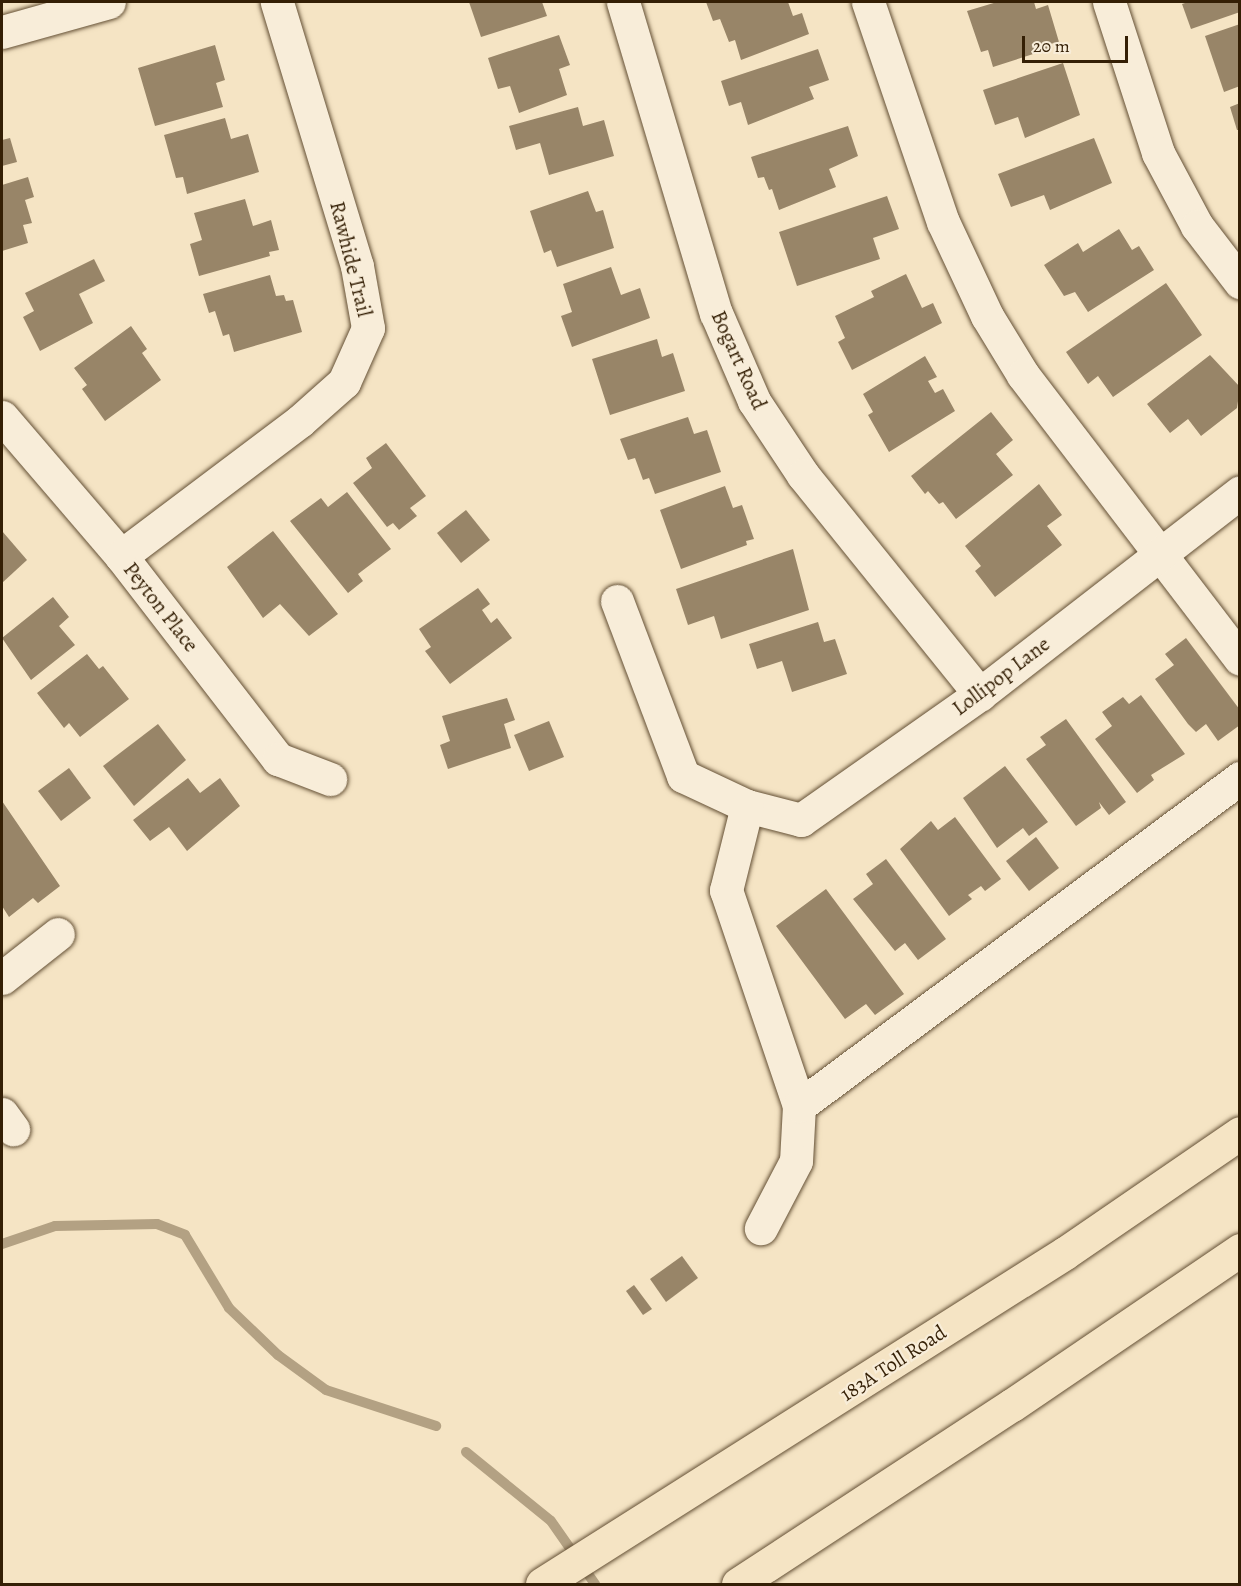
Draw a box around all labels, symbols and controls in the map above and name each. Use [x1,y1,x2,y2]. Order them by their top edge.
scale bar [1025,24,1132,62]
text: 20 m [1033,34,1070,58]
street label: Rawhide Trail [324,199,378,319]
street label: Bogart Road [706,307,772,413]
street label: Peyton Place [118,557,204,657]
street label: Lollipop Lane [947,631,1055,721]
street label: 183A Toll Road [835,1319,951,1407]

